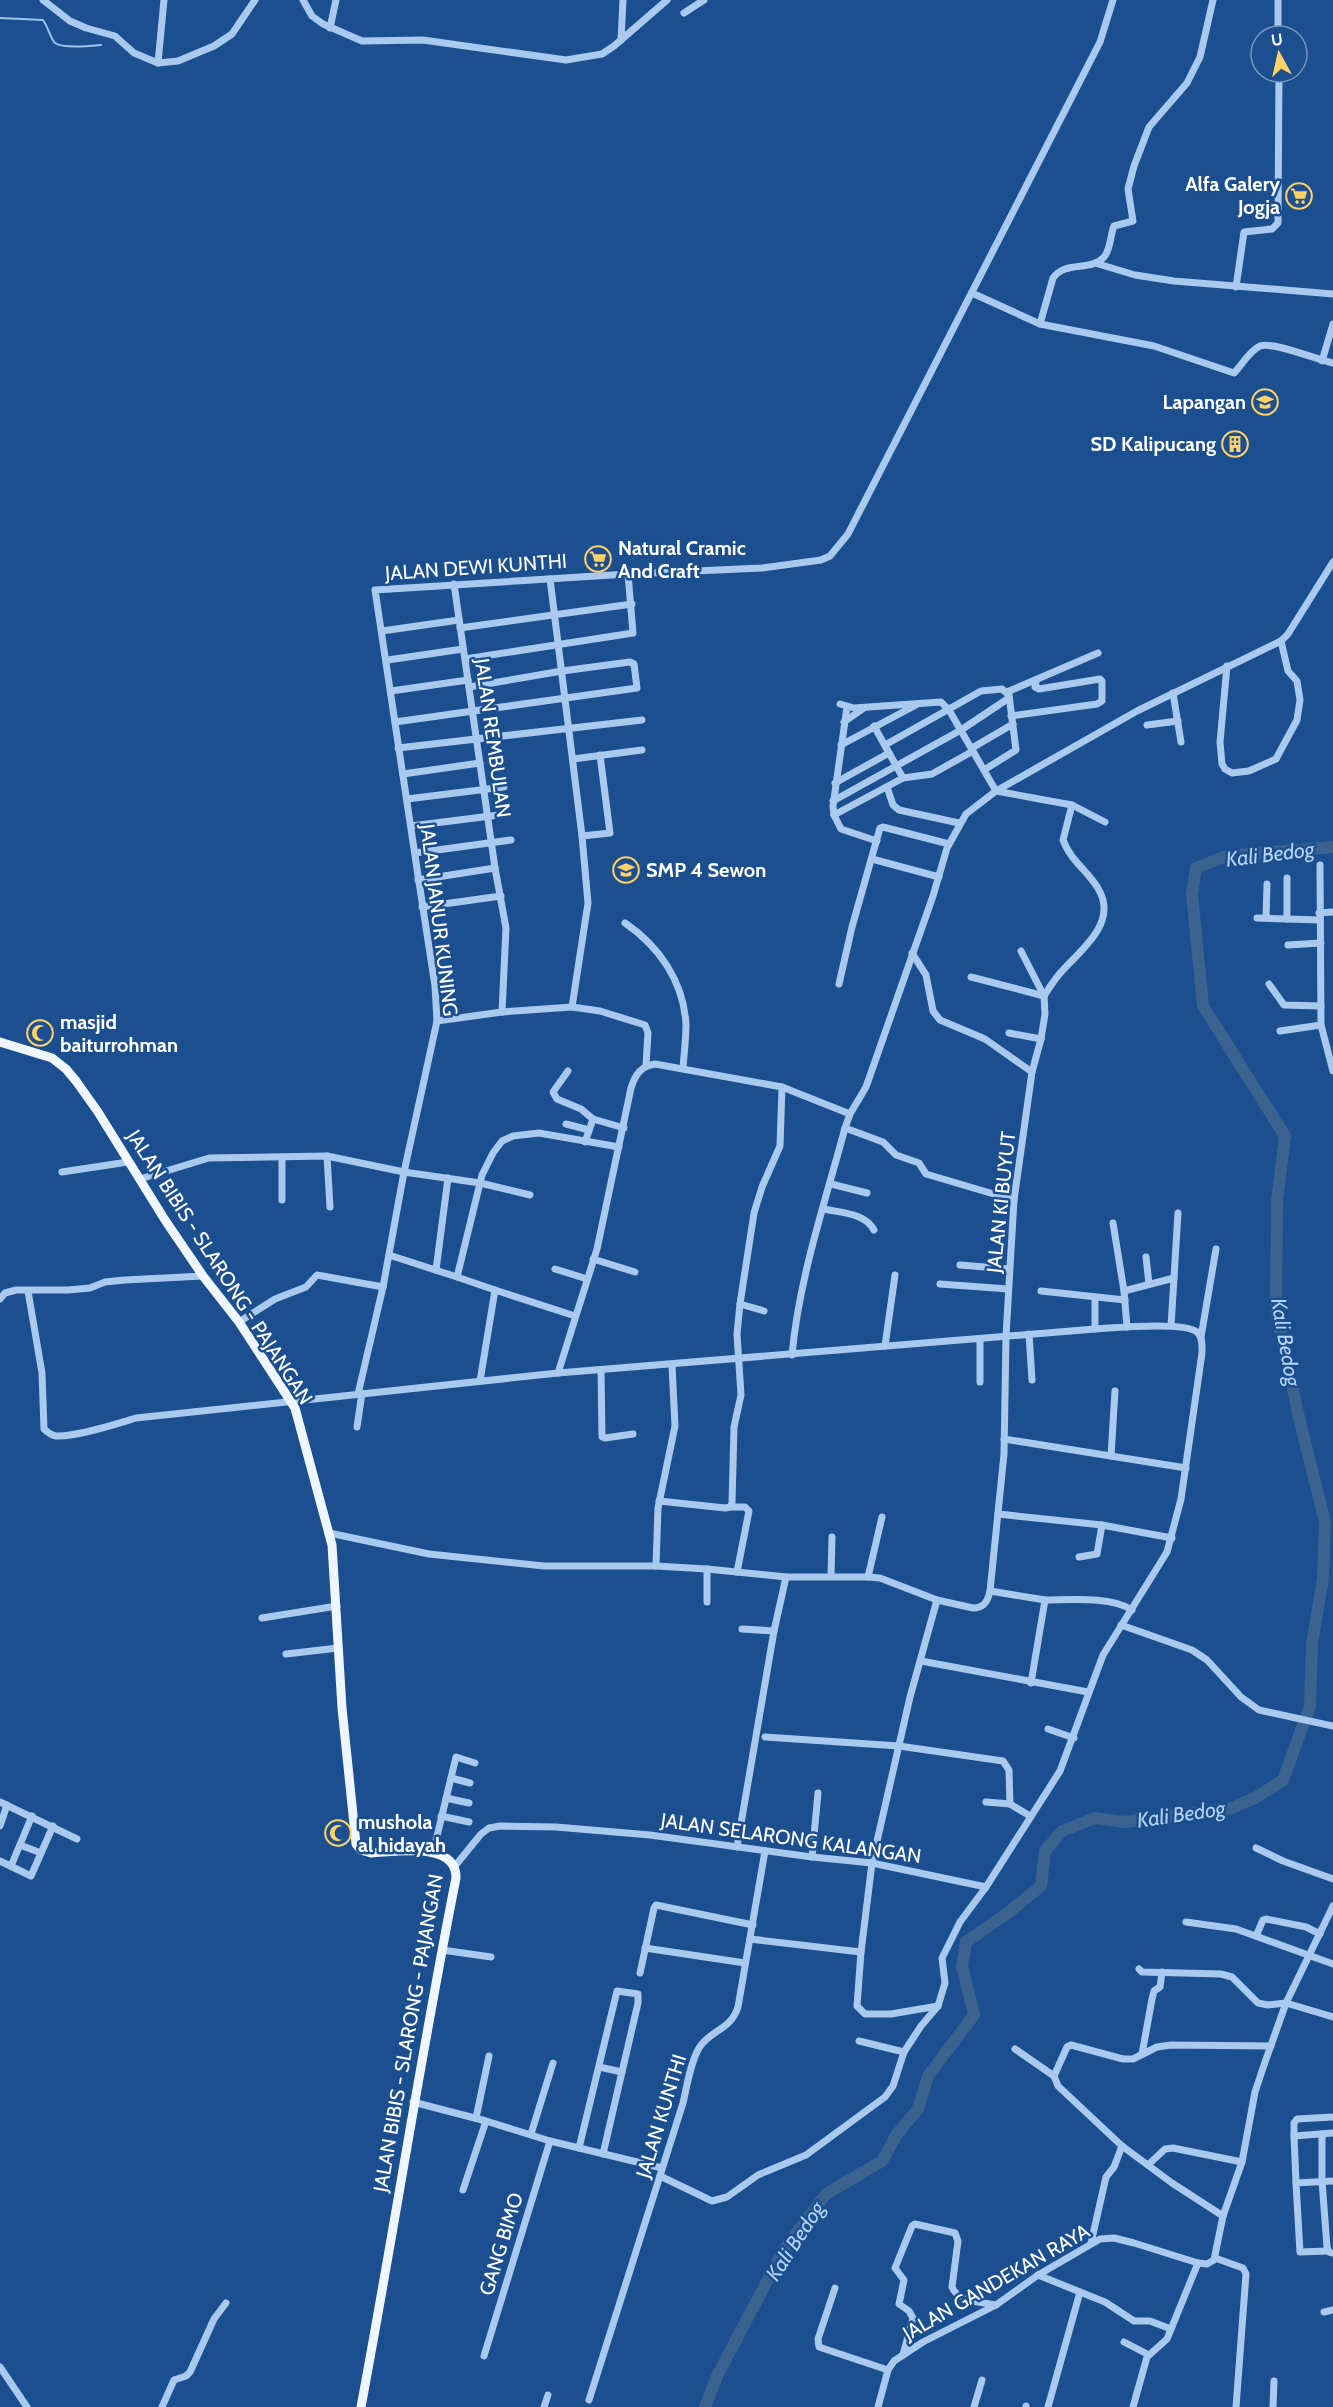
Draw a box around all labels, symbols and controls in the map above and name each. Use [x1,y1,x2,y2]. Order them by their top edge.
north arrow [1249,24,1309,84]
text: U [1270,29,1284,50]
place label: Alfa Galery Jogja [1185,172,1280,219]
supermarket icon: Alfa Galery Jogja [1284,181,1314,211]
school or university icon: Lapangan [1250,387,1280,417]
place label: Lapangan [1163,390,1246,414]
building icon: SD Kalipucang [1220,429,1250,459]
place label: SD Kalipucang [1090,432,1216,456]
place label: Natural Cramic And Craft [618,536,746,583]
supermarket icon: Natural Cramic And Craft [583,544,613,574]
street label: JALAN DEWI KUNTHI [383,549,568,585]
street label: JALAN REMBULAN [470,656,516,819]
street label: JALAN JANUR KUNING [415,822,463,1017]
water label: Kali Bedog [1224,836,1317,872]
school or university icon: SMP 4 Sewon [611,855,641,885]
place label: SMP 4 Sewon [646,858,766,882]
place label: masjid baiturrohman [60,1010,178,1057]
mosque icon: masjid baiturrohman [25,1018,55,1048]
street label: JALAN BIBIS - SLARONG - PAJANGAN [122,1124,318,1409]
street label: JALAN KI BUYUT [982,1130,1020,1275]
water label: Kali Bedog [1266,1296,1306,1389]
water label: Kali Bedog [1135,1795,1228,1833]
street label: JALAN SELARONG KALANGAN [658,1808,923,1868]
place label: mushola al hidayah [358,1810,446,1857]
mosque icon: mushola al hidayah [323,1818,353,1848]
street label: JALAN BIBIS - SLARONG - PAJANGAN [368,1872,448,2195]
street label: JALAN KUNTHI [631,2051,691,2182]
street label: GANG BIMO [474,2190,528,2298]
water label: Kali Bedog [760,2196,830,2285]
street label: JALAN GANDEKAN RAYA [898,2218,1094,2346]

